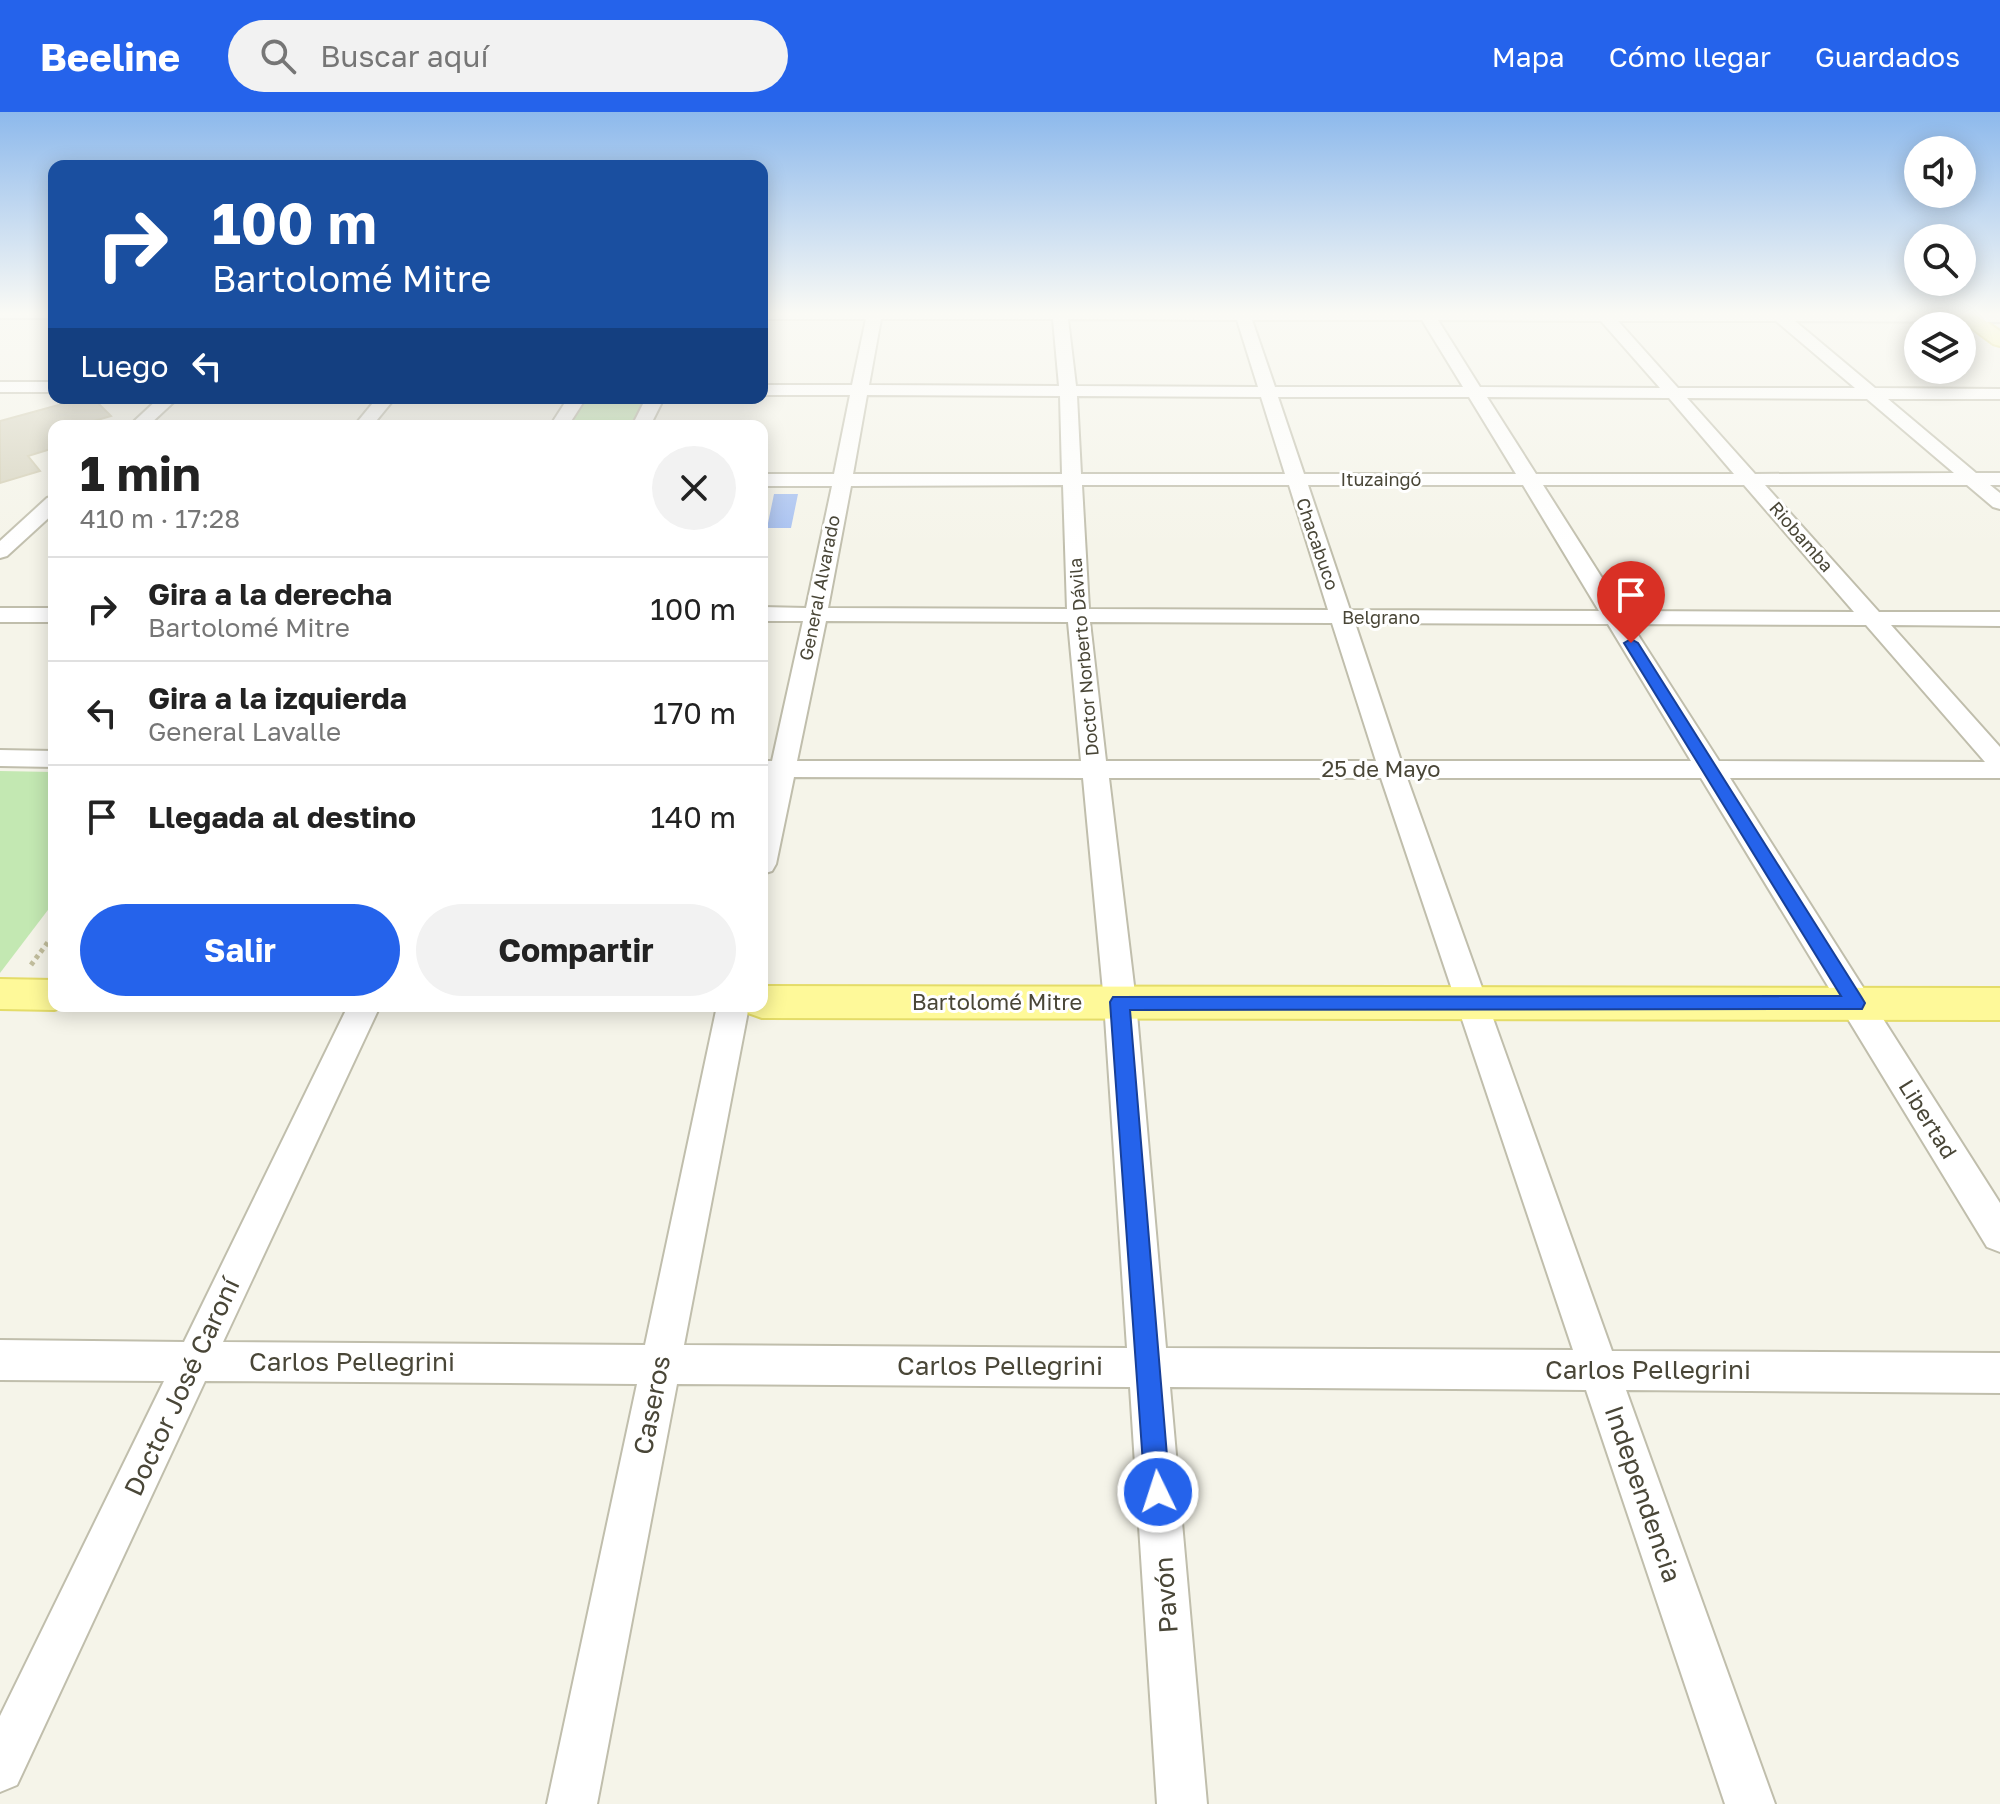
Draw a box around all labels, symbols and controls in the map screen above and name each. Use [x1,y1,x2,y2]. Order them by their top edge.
search box [228,20,788,92]
text: Beeline [40,34,180,79]
icon: search [256,34,300,78]
text: Buscar aquí [320,38,488,74]
text: Mapa [1492,40,1565,73]
text: Cómo llegar [1609,40,1771,73]
text: Guardados [1815,40,1960,73]
map controls [1904,136,1976,384]
button: sound [1904,136,1976,208]
text: 100 m [212,189,377,256]
icon: right [80,192,184,296]
button: search [1904,224,1976,296]
text: Bartolomé Mitre [212,257,491,300]
button: layers [1904,312,1976,384]
icon: left [185,344,229,388]
text: Luego [80,348,169,384]
text: 1 min [80,444,201,502]
button: close [652,446,736,530]
street label: Ituzaingó [1341,468,1421,490]
street label: Chacabuco [1292,495,1344,593]
street label: Riobamba [1765,497,1838,576]
text: 410 m · 17:28 [80,503,240,534]
street label: General Alvarado [794,513,844,662]
street label: Doctor Norberto Dávila [1063,557,1103,757]
pin [1597,561,1665,643]
icon: arrive [1609,573,1653,617]
text: Gira a la derecha [148,576,392,612]
icon: right [80,587,124,631]
text: 100 m [650,591,736,627]
street label: Belgrano [1342,606,1420,628]
text: Bartolomé Mitre [148,612,350,643]
text: Gira a la izquierda [148,680,407,716]
icon: left [80,691,124,735]
text: 170 m [653,695,736,731]
text: General Lavalle [148,716,341,747]
street label: 25 de Mayo [1322,755,1440,782]
icon: arrive [80,795,124,839]
text: Llegada al destino [148,799,416,835]
text: 140 m [651,799,736,835]
button: Salir [80,904,400,996]
button: Compartir [416,904,736,996]
street label: Bartolomé Mitre [912,988,1082,1015]
street label: Libertad [1894,1074,1963,1163]
street label: Doctor José Caroní [117,1271,246,1501]
street label: Carlos Pellegrini [249,1346,455,1377]
street label: Carlos Pellegrini [897,1350,1103,1381]
street label: Caseros [627,1353,676,1457]
street label: Carlos Pellegrini [1545,1354,1751,1385]
street label: Independencia [1599,1401,1688,1586]
position arrow [1116,1450,1200,1534]
street label: Pavón [1147,1556,1184,1634]

